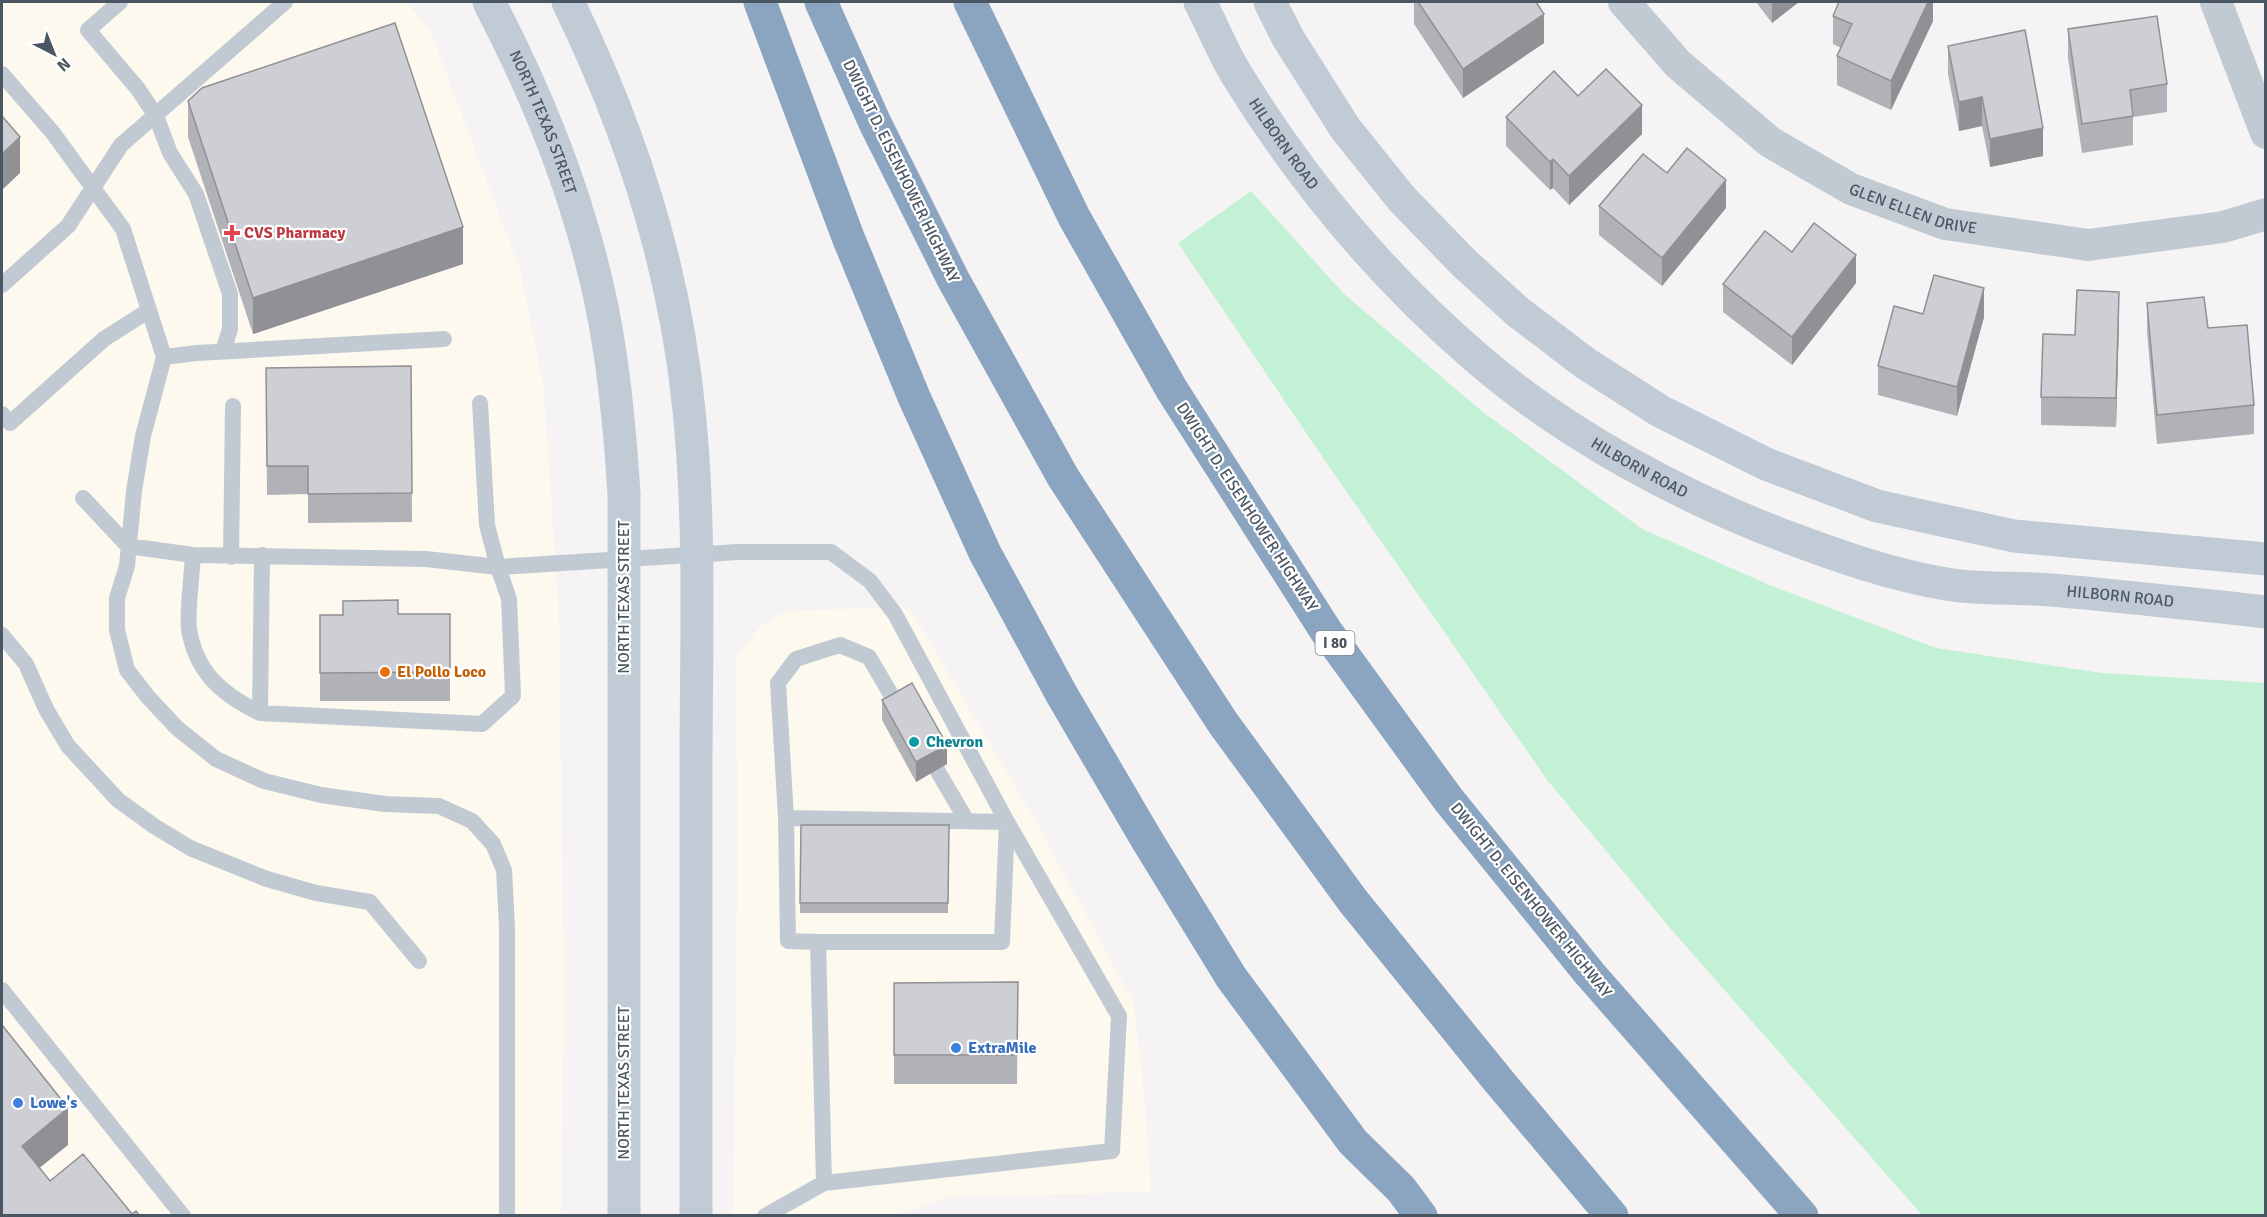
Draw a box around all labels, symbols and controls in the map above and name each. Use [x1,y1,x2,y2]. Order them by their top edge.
north arrow [24,24,84,84]
street label: NORTH TEXAS STREET [505,47,581,197]
text: N [53,53,74,76]
street label: DWIGHT D. EISENHOWER HIGHWAY [838,56,964,286]
street label: HILBORN ROAD [1244,94,1323,194]
street label: GLEN ELLEN DRIVE [1846,179,1978,239]
place label: CVS Pharmacy [244,223,345,243]
marker: CVS Pharmacy [225,226,239,240]
street label: DWIGHT D. EISENHOWER HIGHWAY [1172,399,1322,615]
street label: HILBORN ROAD [1587,433,1691,503]
street label: NORTH TEXAS STREET [614,520,634,674]
street label: HILBORN ROAD [2066,581,2175,612]
road number: I 80 [1316,631,1354,655]
place label: El Pollo Loco [397,662,486,682]
marker: El Pollo Loco [378,665,392,679]
place label: Chevron [926,732,983,752]
marker: Chevron [907,735,921,749]
street label: DWIGHT D. EISENHOWER HIGHWAY [1446,798,1616,1002]
street label: NORTH TEXAS STREET [614,1006,634,1160]
place label: ExtraMile [968,1038,1037,1058]
marker: ExtraMile [949,1041,963,1055]
place label: Lowe's [30,1093,77,1113]
marker: Lowe's [11,1096,25,1110]

